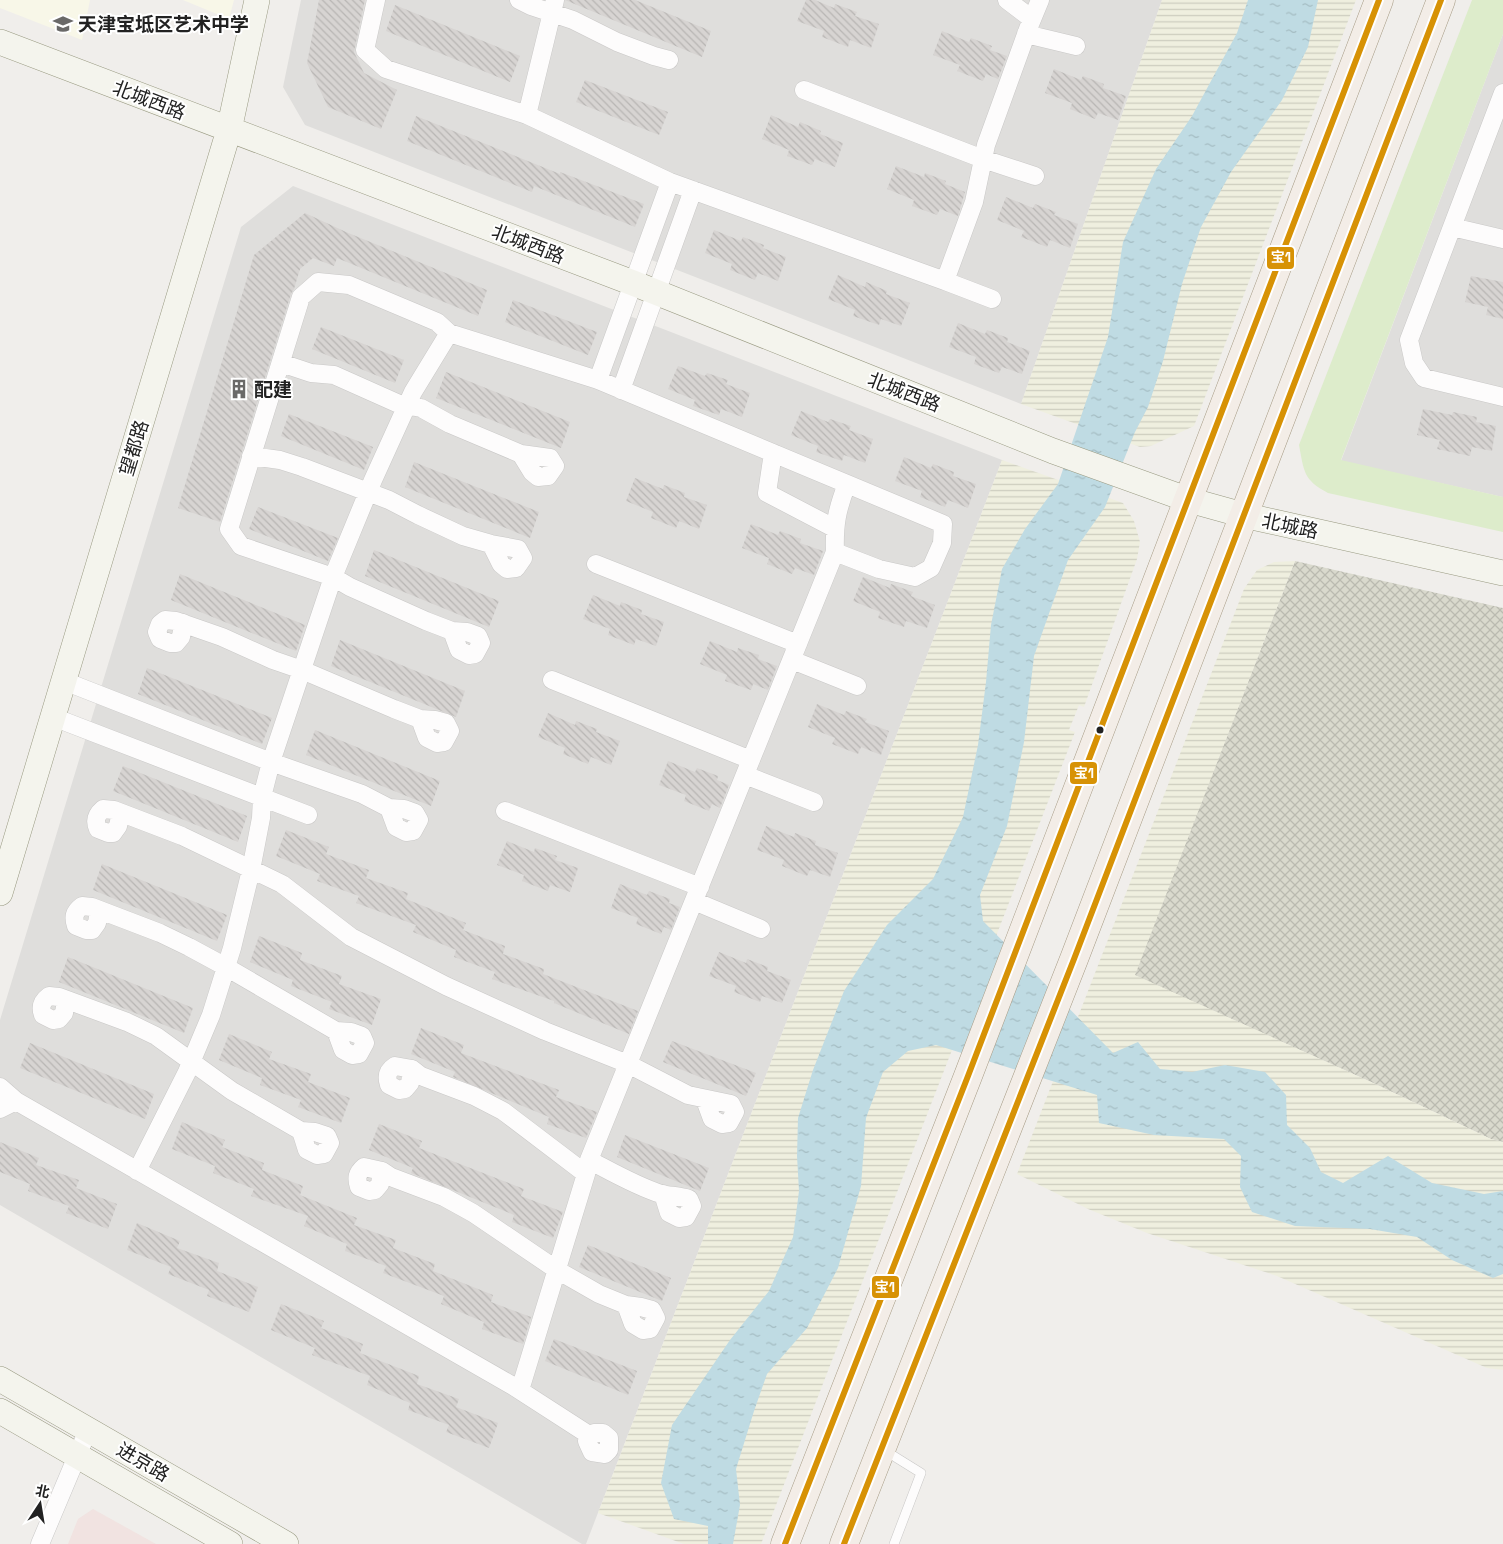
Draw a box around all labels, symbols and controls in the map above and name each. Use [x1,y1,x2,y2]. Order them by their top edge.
place label: 天津宝坻区艺术中学 [78,12,249,37]
school or university icon: 天津宝坻区艺术中学 [52,13,74,35]
street label: 北城西路 [109,75,189,125]
street label: 北城西路 [488,219,568,269]
line badge: 宝1 [1266,246,1295,270]
text: 宝1 [1271,248,1291,266]
street label: 北城西路 [864,367,944,417]
place label: 配建 [254,377,292,402]
building icon: 配建 [228,378,250,400]
street label: 望都路 [114,417,154,479]
street label: 北城路 [1260,508,1320,544]
unlabelled marker [1095,725,1105,735]
line badge: 宝1 [1069,761,1098,785]
text: 宝1 [1074,764,1094,782]
line badge: 宝1 [871,1275,900,1299]
text: 宝1 [875,1278,895,1296]
street label: 进京路 [112,1437,174,1487]
north arrow [15,1479,65,1529]
text: 北 [34,1481,51,1502]

